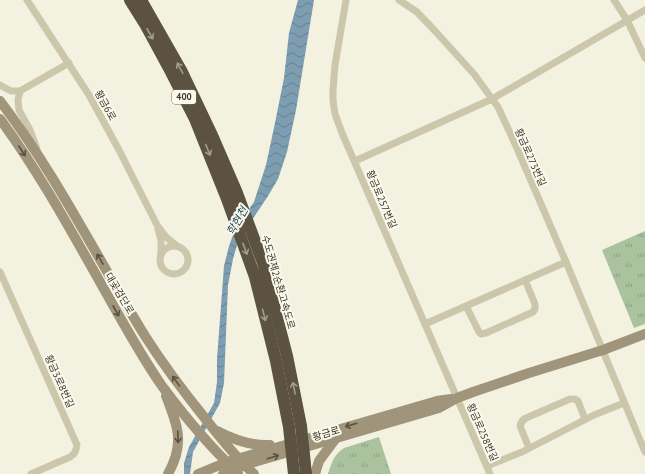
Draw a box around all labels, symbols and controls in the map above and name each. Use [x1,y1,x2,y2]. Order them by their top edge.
one-way arrow [146,28,154,40]
one-way arrow [176,62,183,74]
street label: 황금6로 [92,88,119,123]
road number: 400 [172,90,196,104]
street label: 황금로273번길 [512,126,549,188]
one-way arrow [204,143,212,155]
one-way arrow [18,145,26,157]
street label: 황금로257번길 [363,168,400,230]
water label: 학현천 [223,203,252,238]
street label: 수도권제2순환고속도로 [259,234,298,331]
one-way arrow [241,242,249,254]
one-way arrow [95,253,103,265]
street label: 대곶검단로 [102,270,137,316]
one-way arrow [113,305,121,317]
one-way arrow [261,308,269,321]
street label: 황금3로8번길 [42,353,77,410]
one-way arrow [172,376,180,387]
one-way arrow [289,382,297,395]
street label: 황금로258번길 [464,401,501,463]
one-way arrow [345,422,358,429]
street label: 황금로 [311,423,341,444]
one-way arrow [174,430,182,443]
one-way arrow [266,453,279,460]

